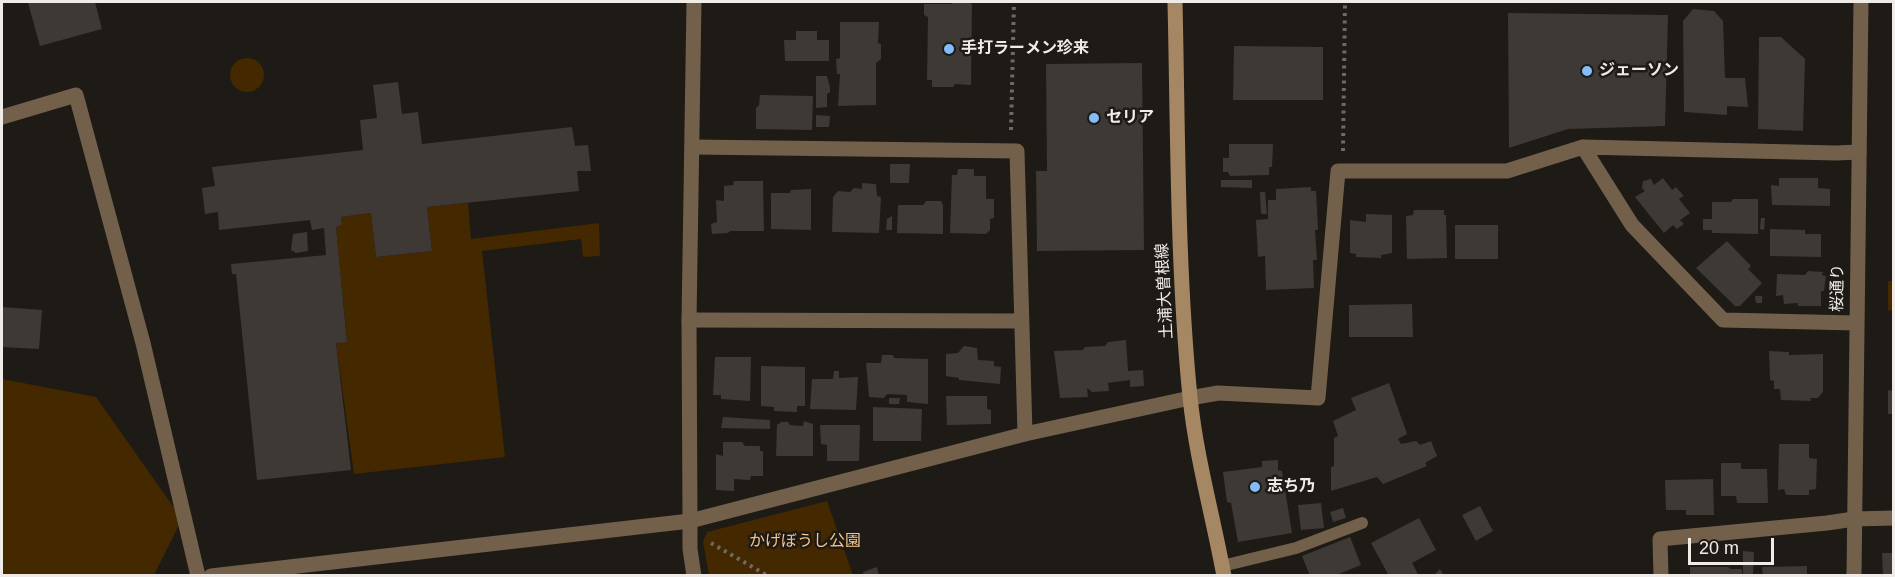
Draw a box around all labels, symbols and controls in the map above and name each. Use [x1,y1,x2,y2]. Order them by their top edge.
place label: 手打ラーメン珍来 [961,39,1089,59]
marker: 手打ラーメン珍来 [942,42,956,56]
place label: ジェーソン [1599,61,1679,81]
marker: ジェーソン [1580,64,1594,78]
place label: セリア [1106,108,1154,128]
marker: セリア [1087,111,1101,125]
street label: 土浦大曽根線 [1153,243,1177,339]
street label: 桜通り [1828,264,1848,312]
place label: 志ち乃 [1267,477,1315,497]
marker: 志ち乃 [1248,480,1262,494]
scale bar [1691,526,1776,564]
park label: かげぼうし公園 [749,532,861,552]
text: 20 m [1699,538,1739,558]

